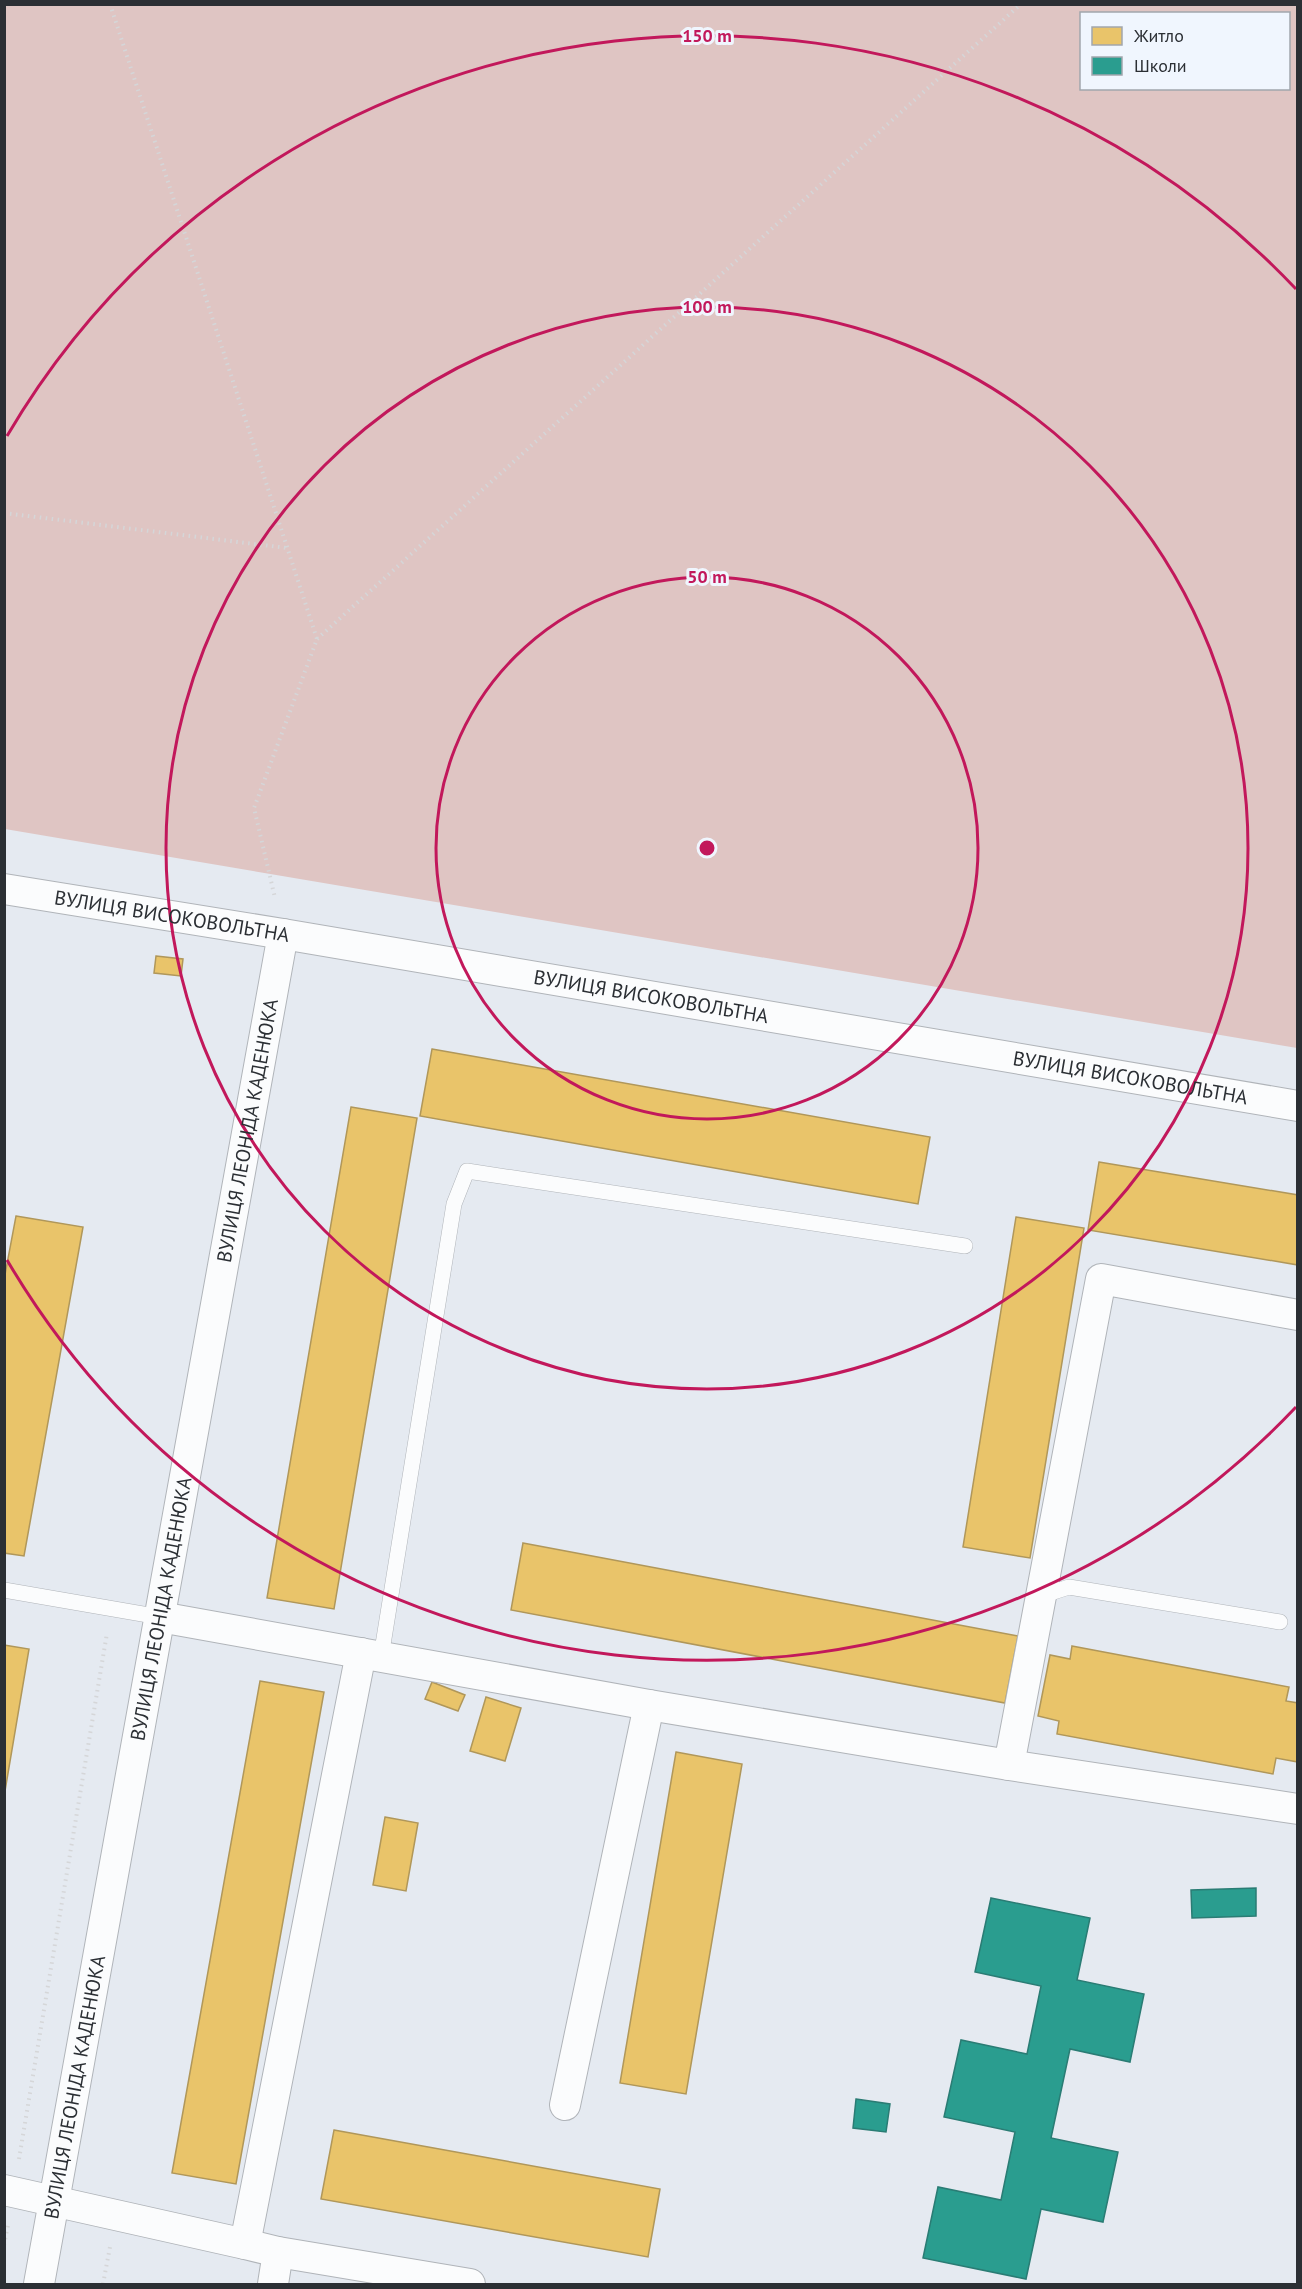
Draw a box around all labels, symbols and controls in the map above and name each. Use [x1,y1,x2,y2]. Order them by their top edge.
legend [1080,12,1290,90]
text: 150 m [682,24,732,47]
text: Житло [1133,24,1184,47]
text: Школи [1134,54,1187,77]
text: 100 m [682,295,732,318]
text: 50 m [687,565,727,588]
centre of rings [697,838,717,858]
street label: ВУЛИЦЯ ВИСОКОВОЛЬТНА [52,884,292,948]
street label: ВУЛИЦЯ ВИСОКОВОЛЬТНА [532,964,771,1029]
street label: ВУЛИЦЯ ЛЕОНІДА КАДЕНЮКА [211,996,284,1265]
street label: ВУЛИЦЯ ВИСОКОВОЛЬТНА [1011,1045,1250,1110]
street label: ВУЛИЦЯ ЛЕОНІДА КАДЕНЮКА [124,1475,198,1743]
street label: ВУЛИЦЯ ЛЕОНІДА КАДЕНЮКА [38,1953,111,2221]

